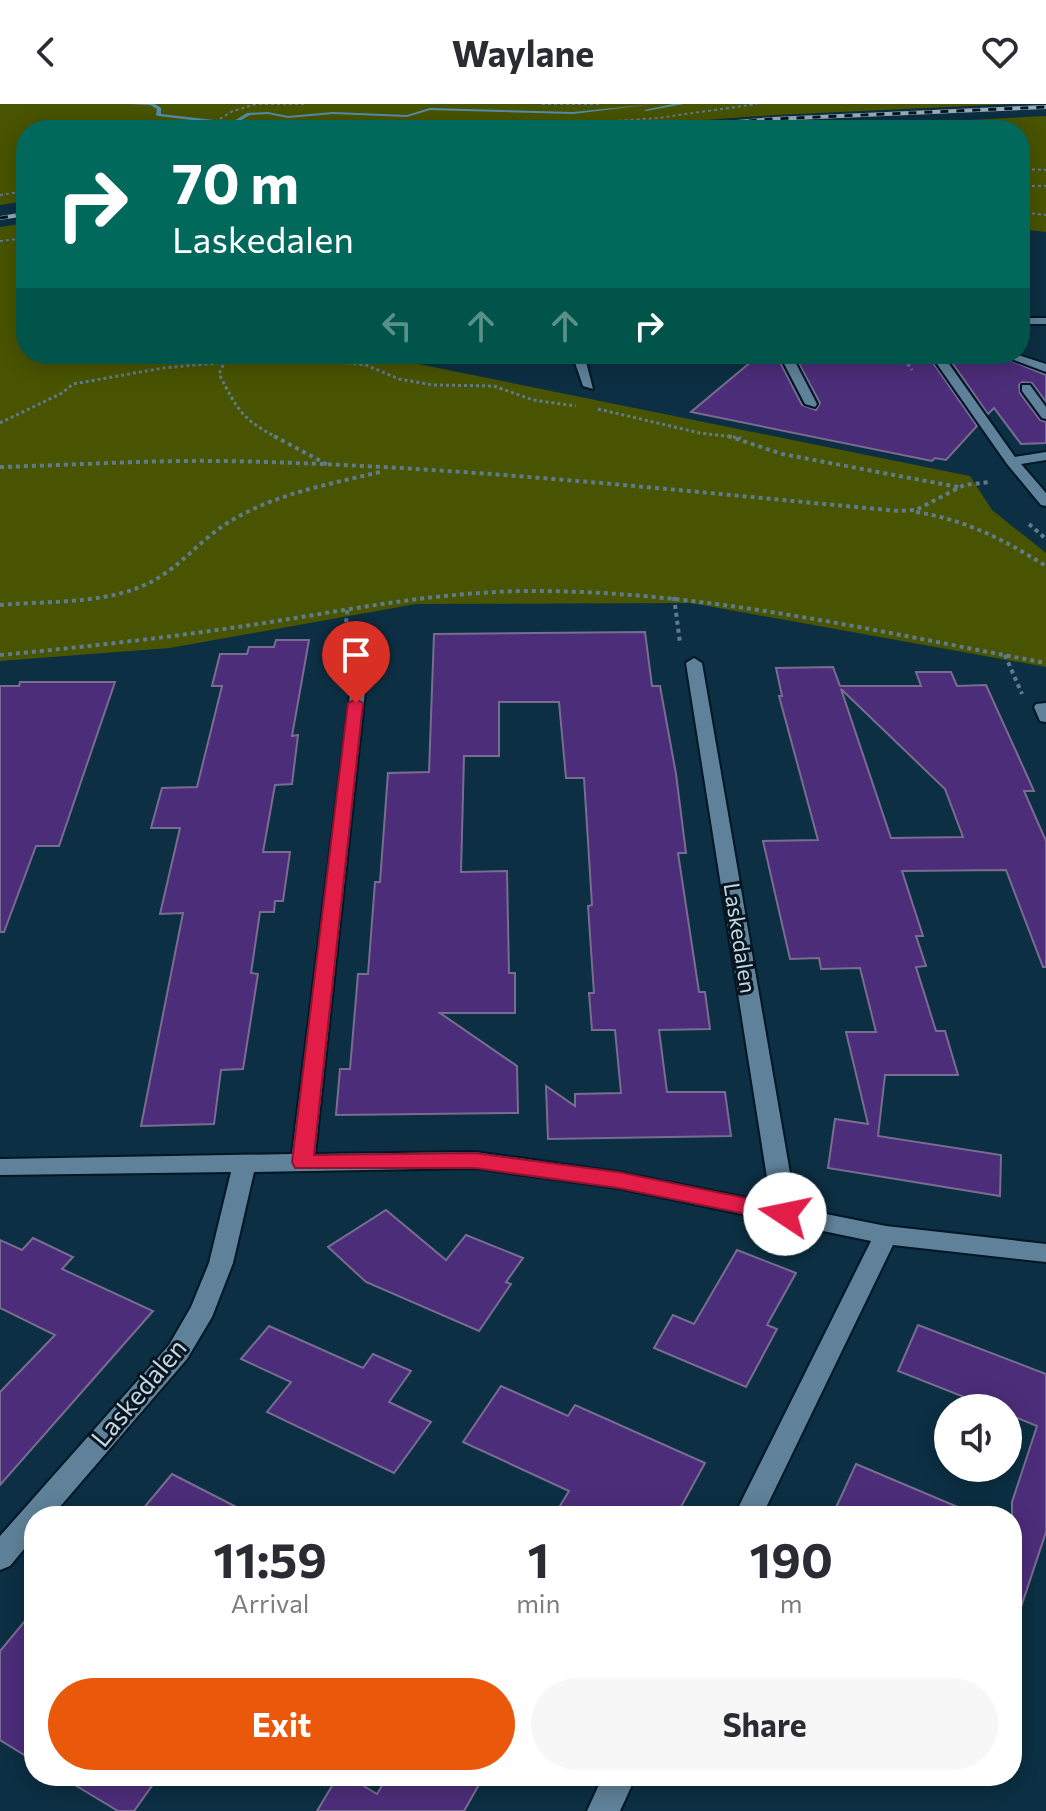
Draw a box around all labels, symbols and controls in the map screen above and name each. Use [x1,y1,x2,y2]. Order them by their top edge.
icon: back [24,30,68,74]
text: Waylane [452,30,594,74]
icon: heart [978,30,1022,74]
text: 70 m [172,147,299,216]
icon: right [40,152,144,256]
text: Laskedalen [172,216,354,260]
icon: left [375,304,419,348]
icon: ahead [459,304,503,348]
icon: ahead [543,304,587,348]
icon: right [627,304,671,348]
pin [322,621,390,703]
icon: arrive [334,633,378,677]
street label: Laskedalen [718,881,763,995]
position arrow [743,1172,827,1256]
street label: Laskedalen [84,1332,192,1452]
map controls [934,1394,1022,1482]
button: sound [934,1394,1022,1482]
text: 11:59 [213,1529,327,1588]
text: 1 [527,1529,549,1588]
text: 190 [750,1529,833,1588]
text: Arrival [231,1587,309,1618]
text: min [516,1587,560,1618]
text: m [780,1587,803,1618]
button: Exit [48,1678,515,1770]
button: Share [531,1678,998,1770]

